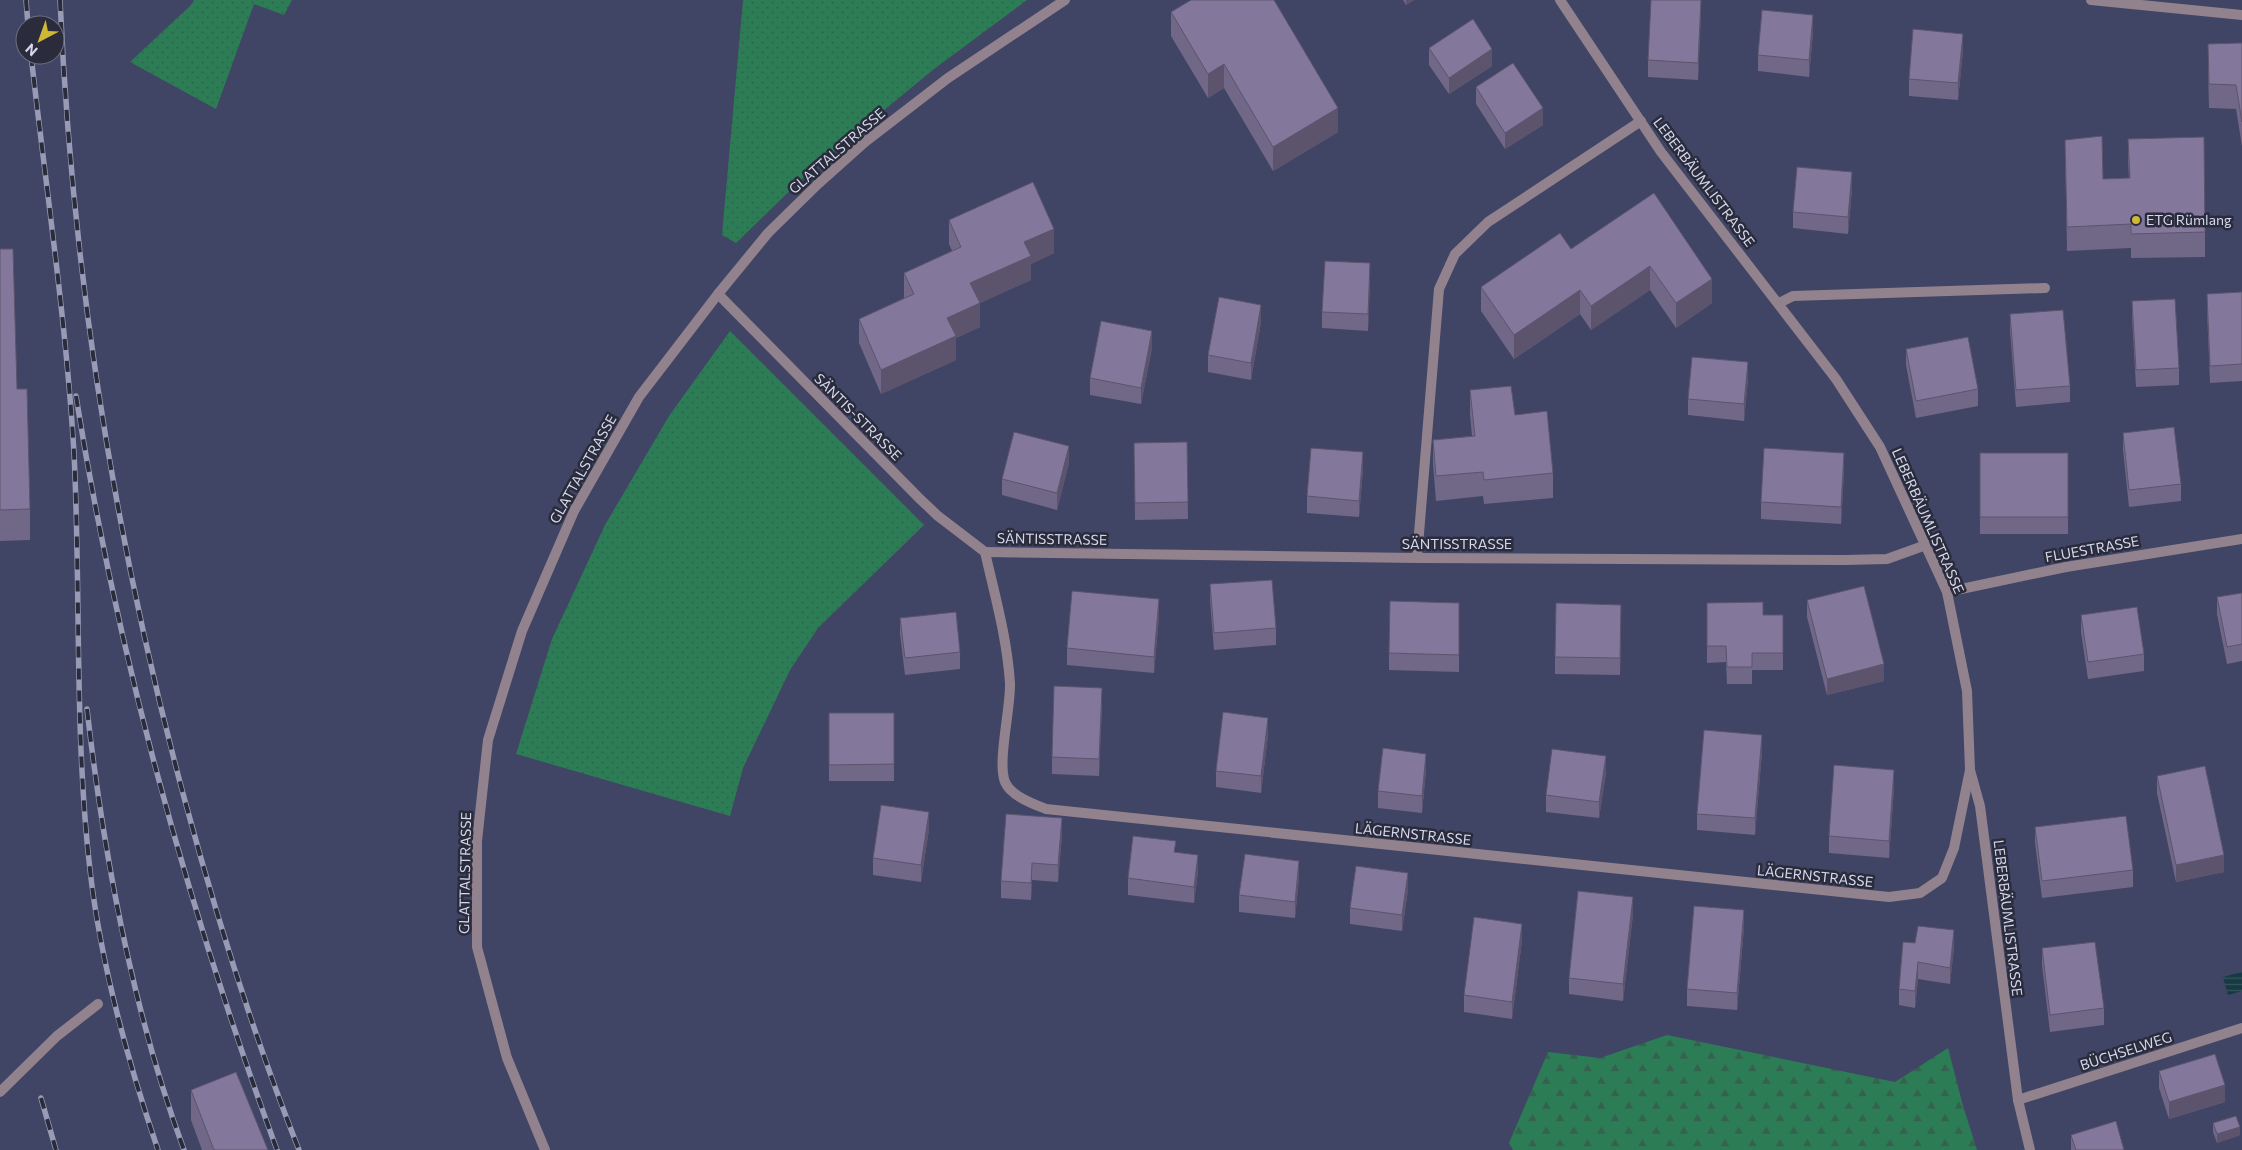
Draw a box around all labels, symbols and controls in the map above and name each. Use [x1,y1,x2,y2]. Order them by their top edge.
north arrow [15,15,65,65]
text: N [22,40,41,60]
street label: GLATTALSTRASSE [785,104,888,197]
street label: LEBERBÄUMLISTRASSE [1650,114,1759,250]
place label: ETG Rümlang [2146,211,2232,228]
marker: ETG Rümlang [2130,214,2142,226]
street label: SÄNTIS-STRASSE [811,370,905,464]
street label: GLATTALSTRASSE [546,411,620,526]
street label: LEBERBÄUMLISTRASSE [1889,445,1968,596]
street label: SÄNTISSTRASSE [997,529,1107,548]
street label: FLUESTRASSE [2044,532,2140,565]
street label: SÄNTISSTRASSE [1402,535,1512,552]
street label: GLATTALSTRASSE [455,812,474,934]
street label: LÄGERNSTRASSE [1354,819,1472,848]
street label: LEBERBÄUMLISTRASSE [1990,839,2027,997]
street label: LÄGERNSTRASSE [1756,861,1874,890]
street label: BÜCHSELWEG [2078,1028,2174,1073]

